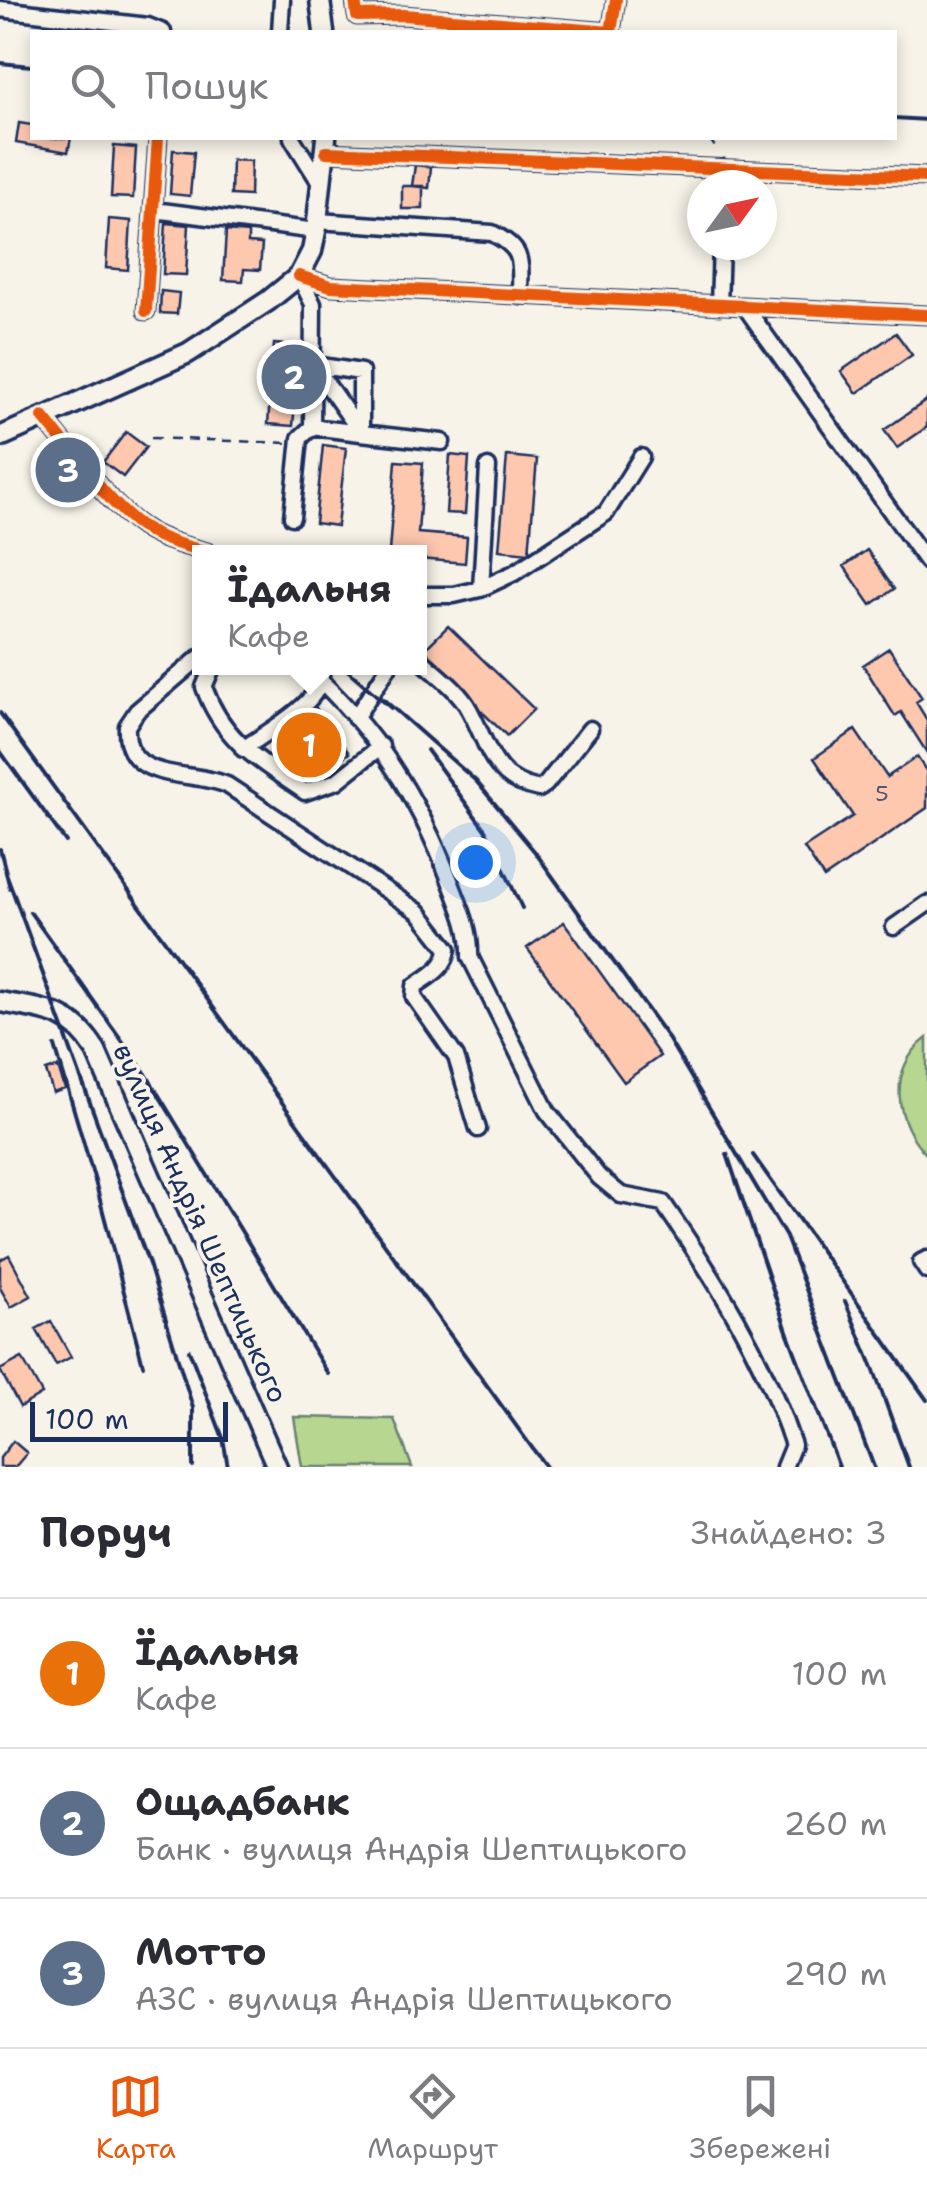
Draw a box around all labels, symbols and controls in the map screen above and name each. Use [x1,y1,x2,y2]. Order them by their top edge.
search box [30,30,897,140]
icon: search [65,58,120,113]
text: Пошук [145,60,268,111]
north arrow [687,170,777,260]
pin: 2 [262,340,326,414]
pin: 3 [36,432,100,508]
popup [192,545,427,675]
text: Їдальня [227,563,392,614]
text: Кафе [227,614,310,657]
pin: 1 [276,708,342,782]
house number: 5 [875,779,889,808]
your location [450,837,501,888]
street label: вулиця Андрія Шептицького [104,1037,298,1409]
scale bar [30,1397,228,1442]
text: 100 m [45,1400,129,1438]
text: Поруч [40,1504,172,1560]
text: Знайдено: 3 [691,1511,887,1554]
text: Їдальня [135,1626,300,1677]
text: 1 [65,1652,80,1695]
text: 100 m [791,1652,887,1695]
text: Кафе [135,1677,218,1720]
text: Ощадбанк [135,1776,350,1827]
text: 2 [61,1802,84,1845]
text: 260 m [784,1802,887,1845]
text: Банк · вулиця Андрія Шептицького [135,1827,687,1870]
text: Мотто [135,1926,267,1977]
text: 3 [61,1952,84,1995]
text: 290 m [784,1952,887,1995]
text: АЗС · вулиця Андрія Шептицького [135,1977,673,2020]
tab: Карта [96,2069,176,2167]
tab: Маршрут [367,2069,498,2167]
tab: Збережені [690,2069,831,2167]

